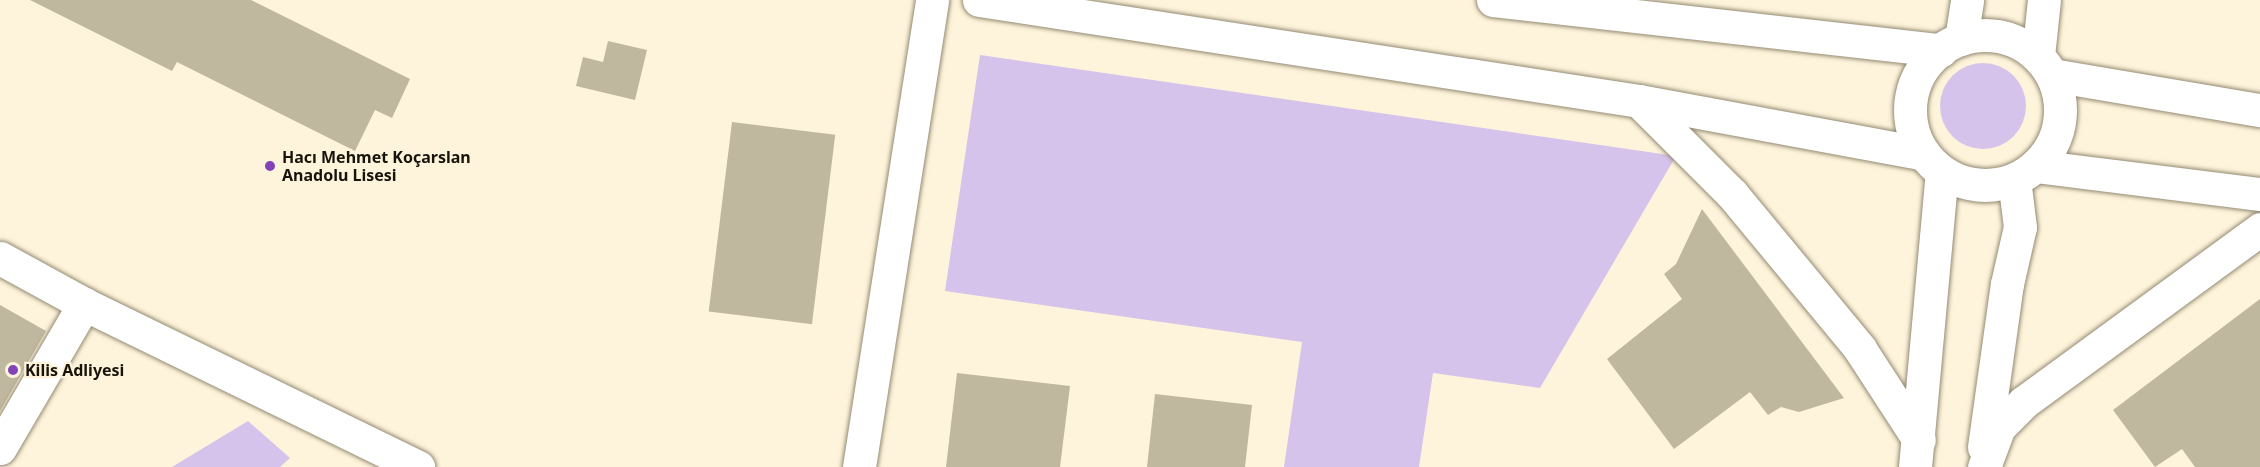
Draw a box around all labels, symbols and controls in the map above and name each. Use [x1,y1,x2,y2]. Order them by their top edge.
place label: Hacı Mehmet Koçarslan Anadolu Lisesi [282,147,471,185]
marker: Hacı Mehmet Koçarslan Anadolu Lisesi [263,159,277,173]
place label: Kilis Adliyesi [25,360,124,380]
marker: Kilis Adliyesi [6,363,20,377]

